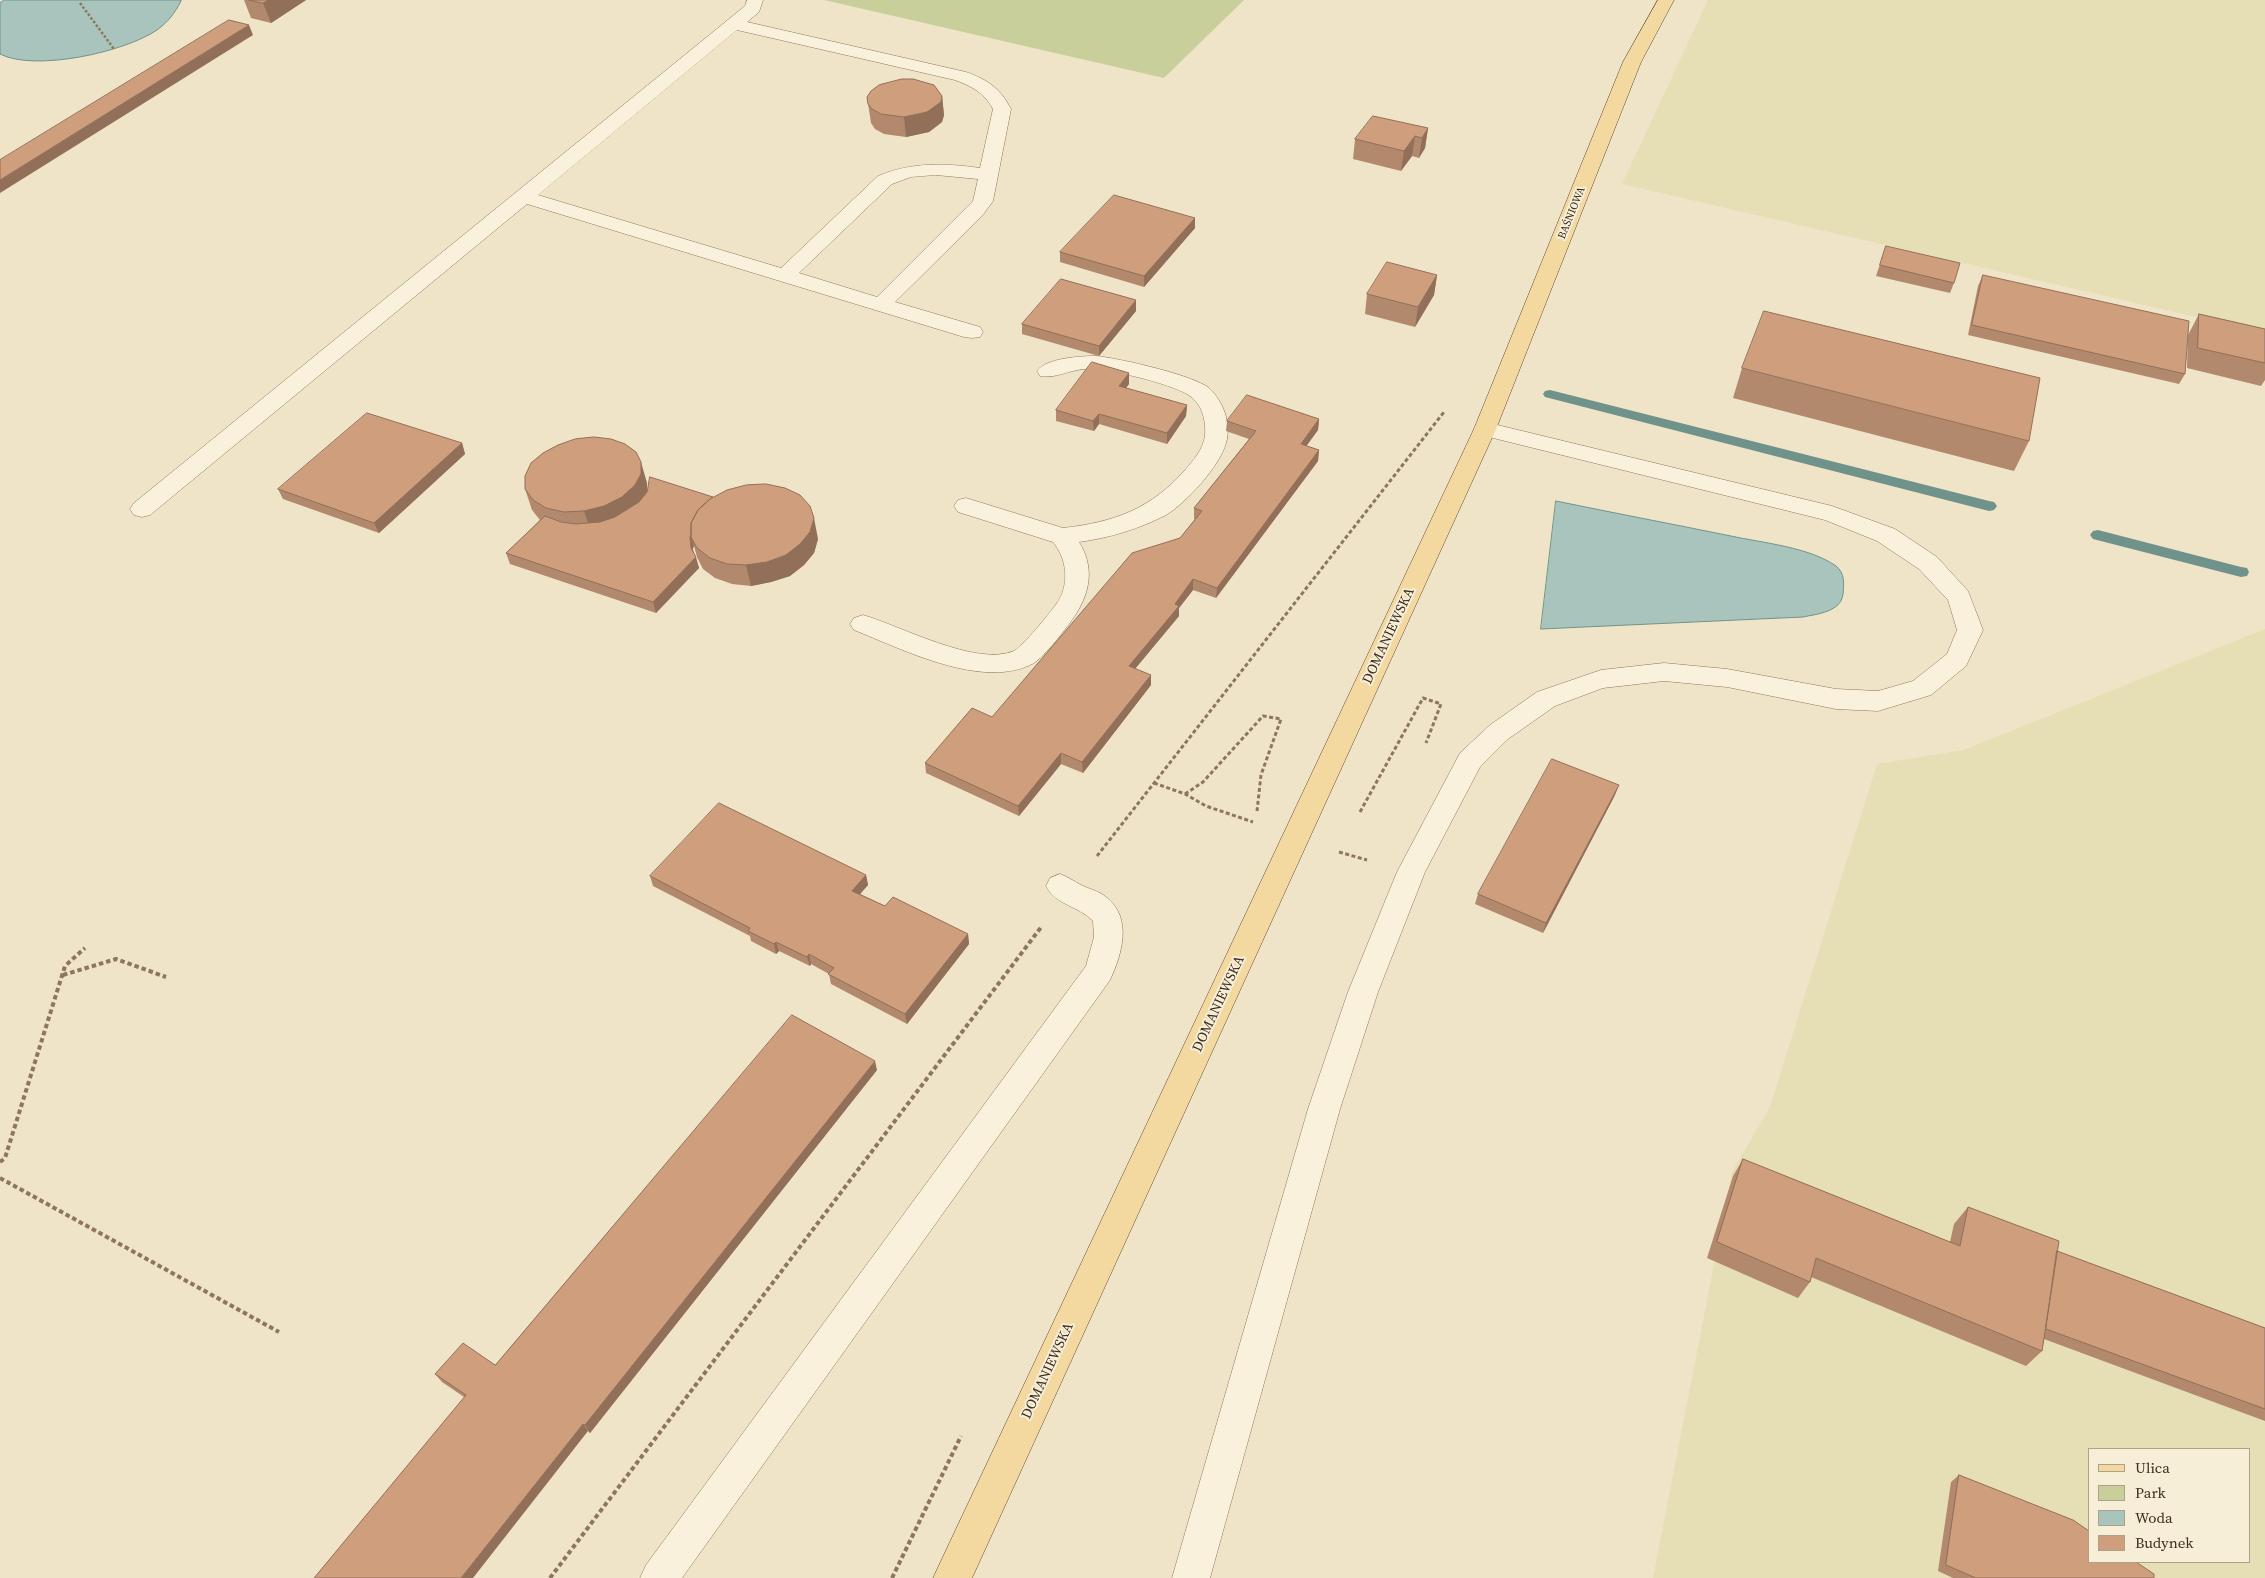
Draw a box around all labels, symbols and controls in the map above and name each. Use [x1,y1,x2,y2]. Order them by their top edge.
street label: BAŚNIOWA [1556,185,1588,241]
street label: DOMANIEWSKA [1359,585,1419,687]
street label: DOMANIEWSKA [1189,953,1249,1055]
street label: DOMANIEWSKA [1018,1320,1078,1422]
legend [2088,1448,2250,1563]
text: Ulica [2135,1457,2170,1478]
text: Park [2135,1482,2166,1503]
text: Woda [2135,1507,2173,1528]
text: Budynek [2135,1532,2194,1553]

